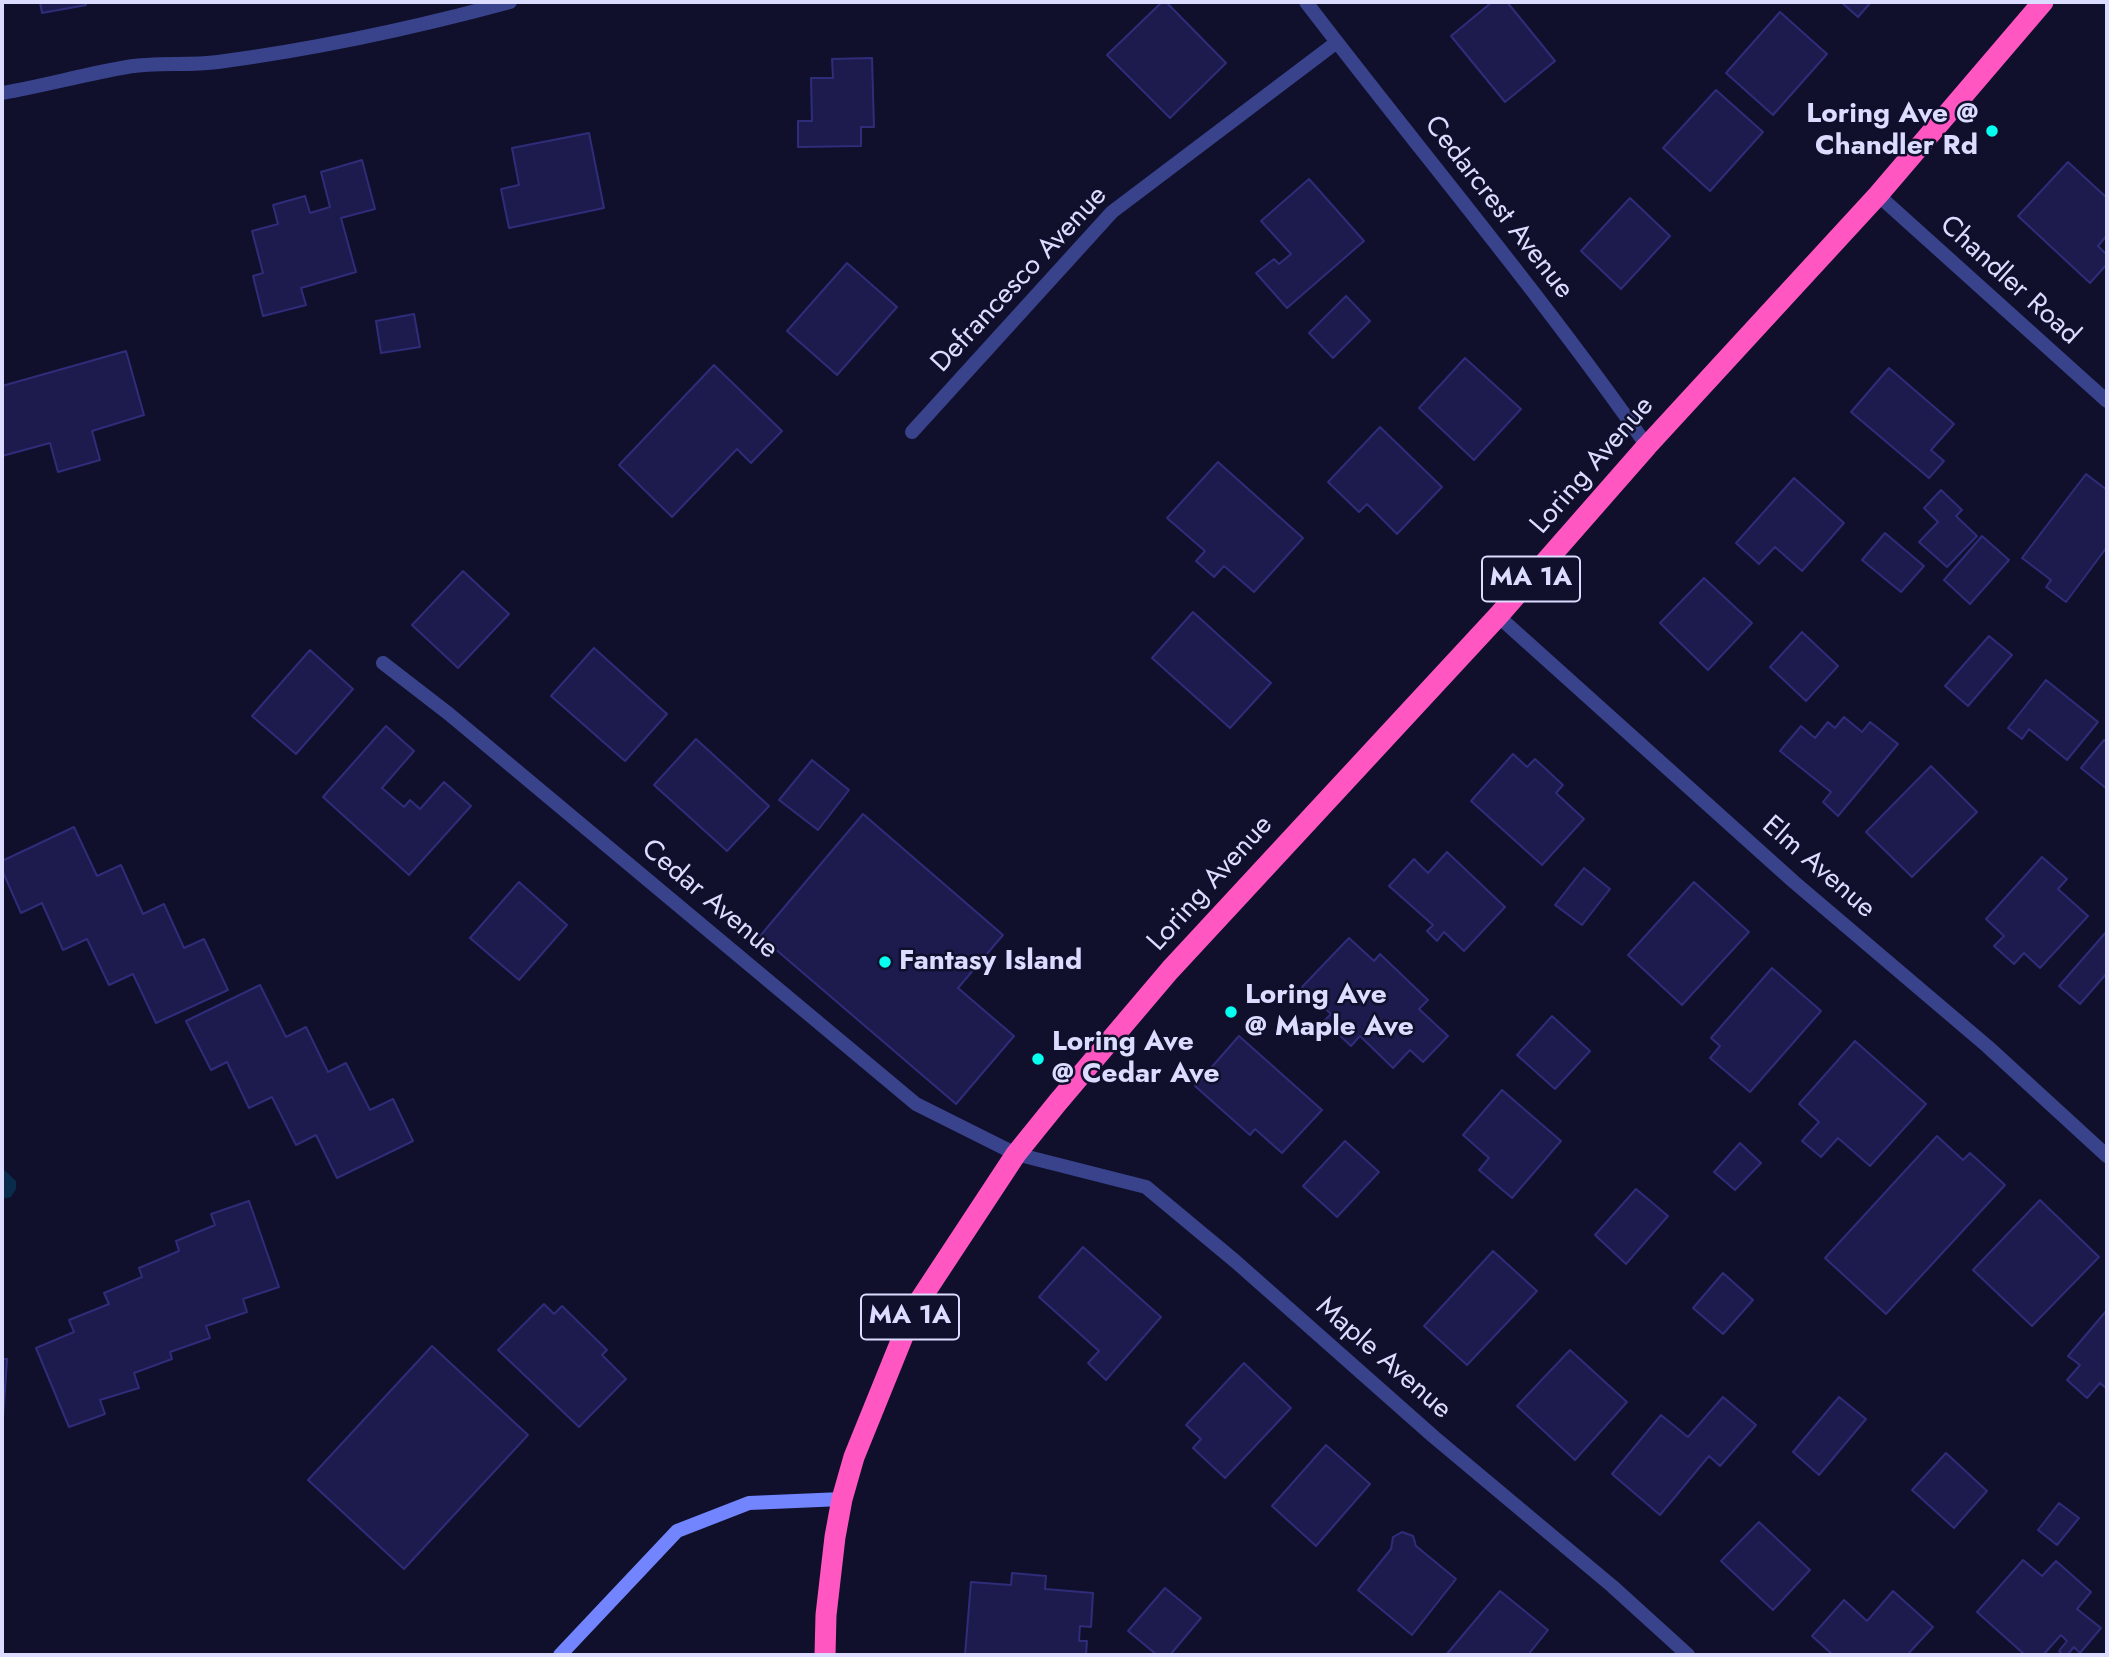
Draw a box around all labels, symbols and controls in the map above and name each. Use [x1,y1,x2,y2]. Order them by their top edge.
place label: Loring Ave @ Chandler Rd [1806,98,1978,164]
street label: Cedarcrest Avenue [1416,110,1580,306]
marker: Loring Ave @ Chandler Rd [1984,123,2000,139]
street label: Defrancesco Avenue [925,180,1115,380]
street label: Chandler Road [1932,209,2086,353]
street label: Loring Avenue [1524,390,1662,542]
road number: MA 1A [1482,556,1580,601]
street label: Loring Avenue [1141,809,1281,959]
street label: Elm Avenue [1754,810,1882,926]
street label: Cedar Avenue [634,833,784,967]
place label: Fantasy Island [899,945,1082,979]
marker: Fantasy Island [877,954,893,970]
place label: Loring Ave @ Maple Ave [1245,979,1414,1045]
marker: Loring Ave @ Maple Ave [1223,1004,1239,1020]
place label: Loring Ave @ Cedar Ave [1052,1026,1219,1092]
marker: Loring Ave @ Cedar Ave [1030,1051,1046,1067]
street label: Maple Avenue [1308,1291,1458,1427]
road number: MA 1A [861,1294,959,1340]

